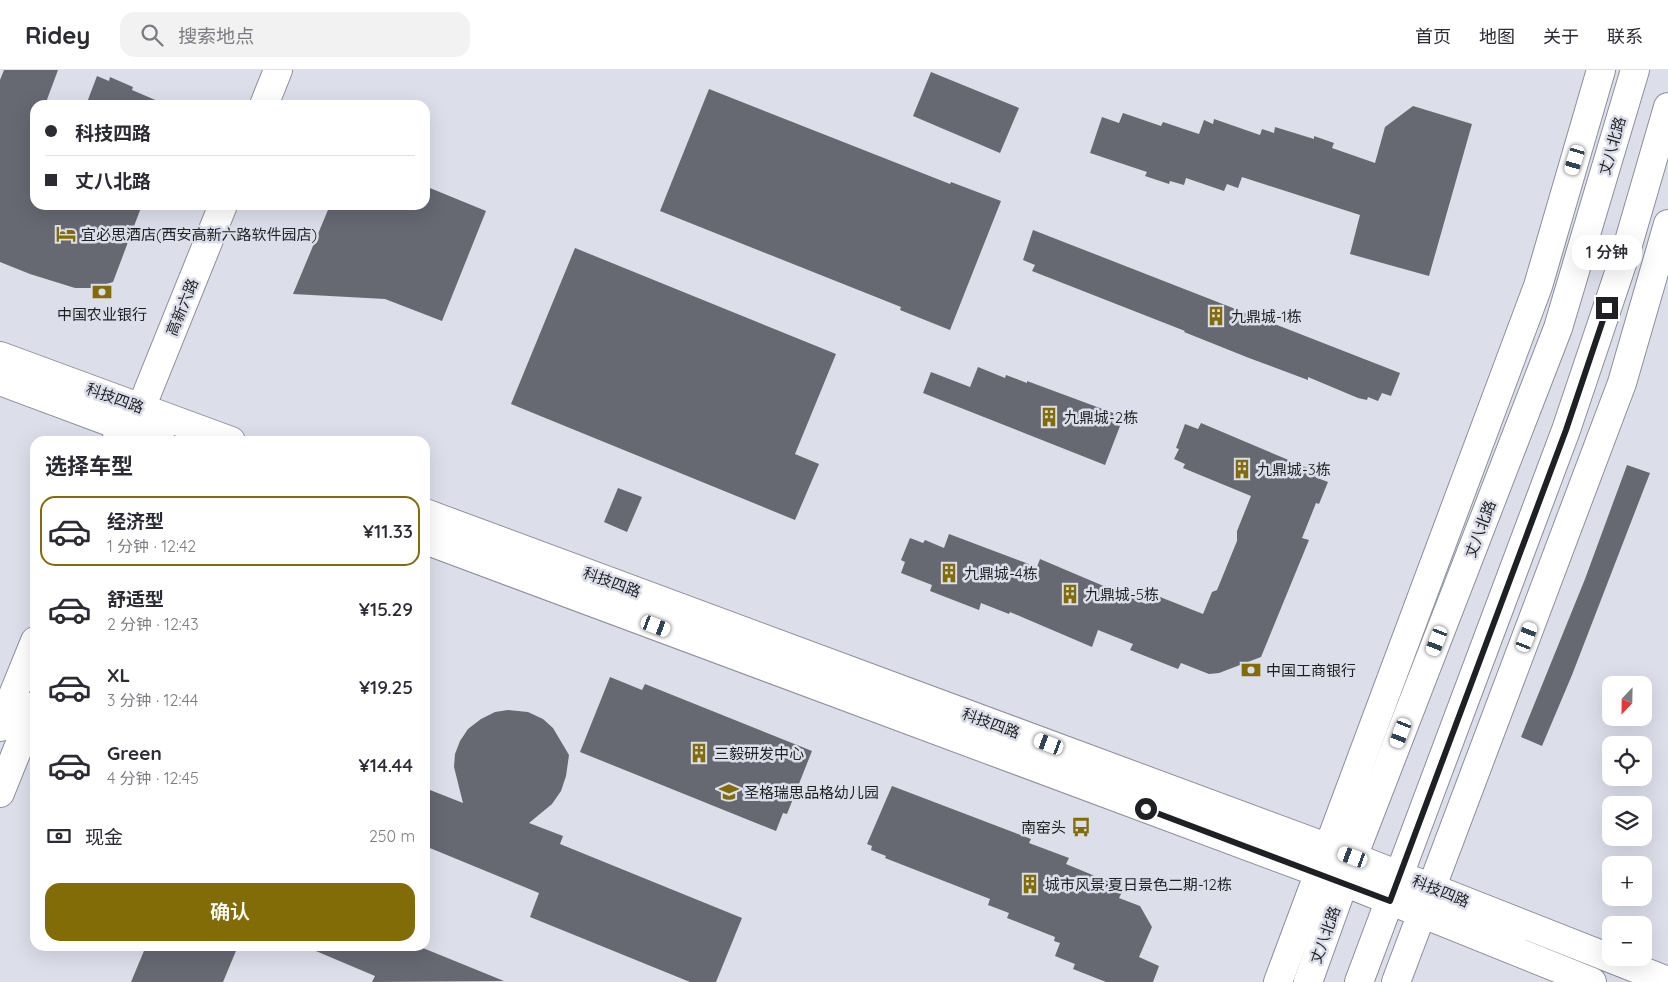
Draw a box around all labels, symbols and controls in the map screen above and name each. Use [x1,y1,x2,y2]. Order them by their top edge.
search box [120,12,470,57]
text: Ridey [25,20,90,50]
icon: search [138,21,166,49]
text: 搜索地点 [178,24,254,48]
text: 首页 [1415,25,1451,48]
text: 地图 [1479,25,1515,48]
text: 关于 [1543,25,1579,48]
text: 联系 [1607,25,1643,48]
street label: 丈八北路 [1595,115,1629,177]
text: 科技四路 [75,121,151,145]
car [1563,143,1586,177]
text: 丈八北路 [75,169,151,193]
hotel icon: 宜必思酒店(西安高新六路软件园店) [55,223,77,245]
place label: 宜必思酒店(西安高新六路软件园店) [81,225,317,244]
callout: 1 分钟 [1572,236,1642,270]
text: 1 分钟 [1586,242,1628,262]
street label: 高新六路 [162,276,202,338]
bank icon: 中国农业银行 [91,281,113,303]
route end [1596,297,1618,319]
place label: 中国农业银行 [57,305,147,324]
building icon: 九鼎城-1栋 [1205,305,1227,327]
place label: 九鼎城-1栋 [1231,307,1302,326]
street label: 科技四路 [84,379,146,417]
building icon: 九鼎城-2栋 [1038,406,1060,428]
place label: 九鼎城-2栋 [1064,408,1138,427]
text: 选择车型 [45,452,133,480]
building icon: 九鼎城-3栋 [1231,458,1253,480]
place label: 九鼎城-3栋 [1257,460,1331,479]
street label: 丈八北路 [1460,498,1500,560]
icon: car [47,509,92,554]
text: 经济型 [107,509,164,533]
text: ¥11.33 [363,519,413,543]
text: 1 分钟 · 12:42 [107,536,196,556]
building icon: 九鼎城-4栋 [938,562,960,584]
street label: 科技四路 [581,563,643,601]
place label: 九鼎城-4栋 [964,564,1038,583]
building icon: 九鼎城-5栋 [1059,583,1081,605]
place label: 九鼎城-5栋 [1085,585,1159,604]
icon: car [47,587,92,632]
text: 舒适型 [107,587,164,611]
text: ¥15.29 [359,597,413,621]
text: 2 分钟 · 12:43 [107,614,199,634]
car [639,614,672,638]
car [1514,620,1539,654]
car [1424,624,1449,658]
bank icon: 中国工商银行 [1240,659,1262,681]
place label: 中国工商银行 [1266,661,1356,680]
text: XL [107,663,130,687]
icon: car [47,665,92,710]
text: ¥19.25 [359,675,413,699]
north arrow [1602,676,1652,726]
map controls [1602,676,1652,966]
text: 3 分钟 · 12:44 [107,690,198,710]
street label: 科技四路 [960,704,1022,742]
car [1388,716,1413,750]
car [1032,732,1065,756]
button: locate [1602,736,1652,786]
text: Green [107,741,162,765]
building icon: 三毅研发中心 [688,742,710,764]
icon: car [47,743,92,788]
place label: 三毅研发中心 [714,744,804,763]
text: ¥14.44 [359,753,413,777]
text: 4 分钟 · 12:45 [107,768,199,788]
school or university icon: 圣格瑞思品格幼儿园 [718,781,740,803]
place label: 圣格瑞思品格幼儿园 [744,783,879,802]
button: layers [1602,796,1652,846]
route start [1135,798,1157,820]
bus stop icon: 南窑头 [1070,816,1092,838]
place label: 南窑头 [1021,818,1066,837]
icon: cash [45,822,73,850]
text: 现金 [85,825,123,849]
text: 250 m [369,826,415,846]
car [1336,845,1369,869]
button: + [1602,856,1652,906]
street label: 科技四路 [1410,871,1472,911]
building icon: 城市风景·夏日景色二期-12栋 [1019,873,1041,895]
place label: 城市风景·夏日景色二期-12栋 [1045,875,1232,894]
button: 确认 [45,883,415,941]
street label: 丈八北路 [1306,904,1344,966]
button: − [1602,916,1652,966]

